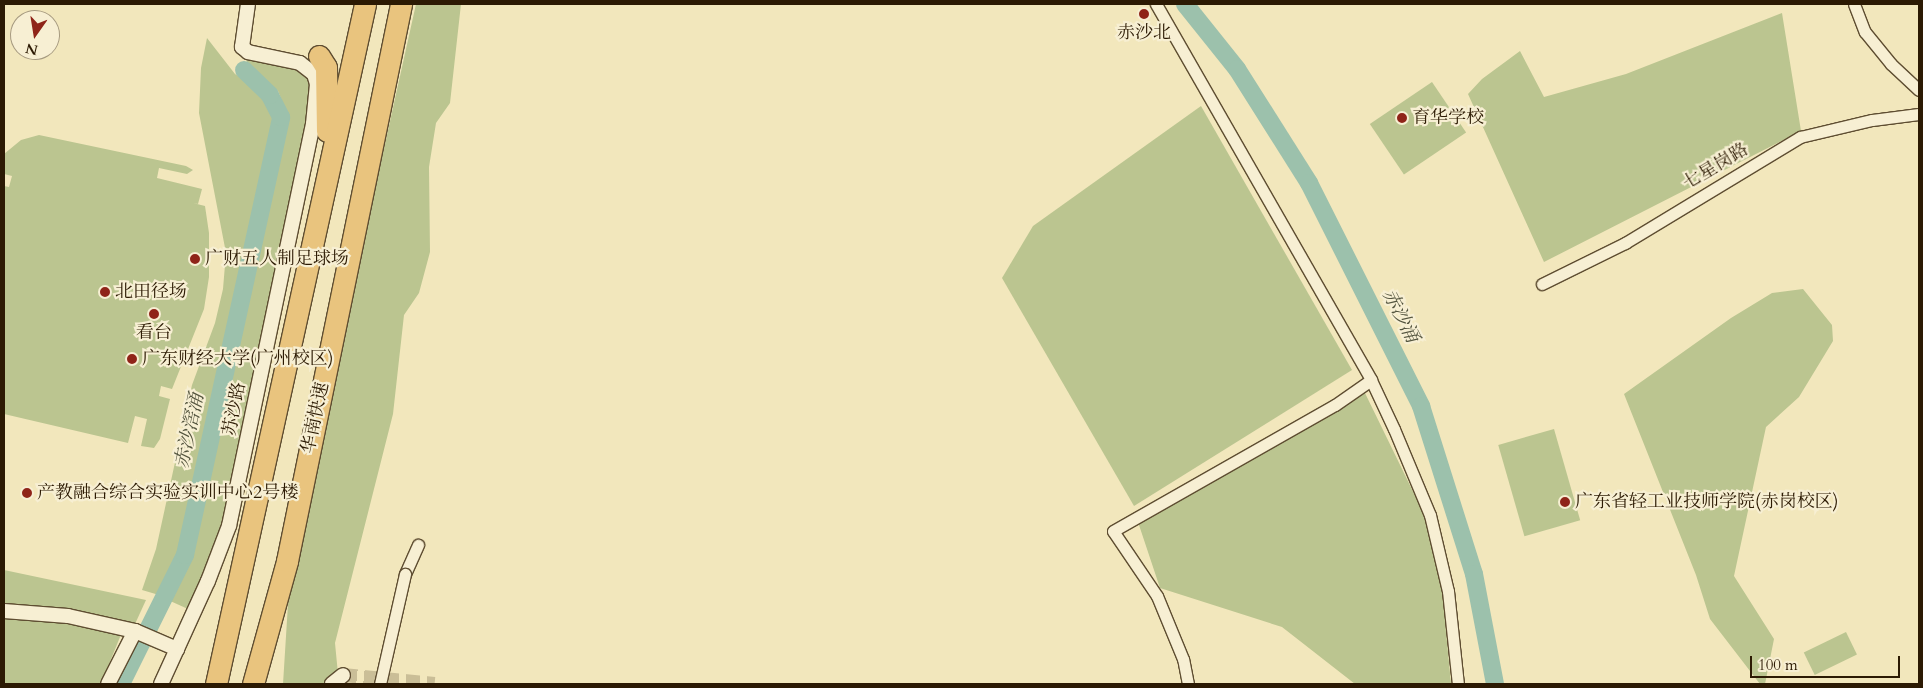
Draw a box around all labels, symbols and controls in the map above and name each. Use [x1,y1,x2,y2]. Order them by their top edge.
marker: 赤沙北 [1138,8,1150,20]
north arrow [10,10,60,60]
place label: 赤沙北 [1117,22,1171,44]
text: N [24,39,40,60]
place label: 育华学校 [1412,107,1484,129]
marker: 育华学校 [1396,112,1408,124]
street label: 七星岗路 [1680,139,1752,195]
place label: 广财五人制足球场 [205,248,349,270]
marker: 广财五人制足球场 [189,253,201,265]
place label: 北田径场 [115,281,187,303]
water label: 赤沙涌 [1377,285,1423,347]
marker: 北田径场 [99,286,111,298]
marker: 看台 [148,308,160,320]
place label: 看台 [136,322,172,344]
place label: 广东财经大学(广州校区) [142,348,333,370]
marker: 广东财经大学(广州校区) [126,353,138,365]
street label: 苏沙路 [219,380,251,438]
street label: 华南快速 [298,381,334,455]
water label: 赤沙滘涌 [171,391,209,471]
place label: 产教融合综合实验实训中心2号楼 [37,482,298,504]
marker: 产教融合综合实验实训中心2号楼 [21,487,33,499]
place label: 广东省轻工业技师学院(赤岗校区) [1575,491,1838,513]
marker: 广东省轻工业技师学院(赤岗校区) [1559,496,1571,508]
scale bar [1753,646,1903,678]
text: 100 m [1758,655,1798,675]

